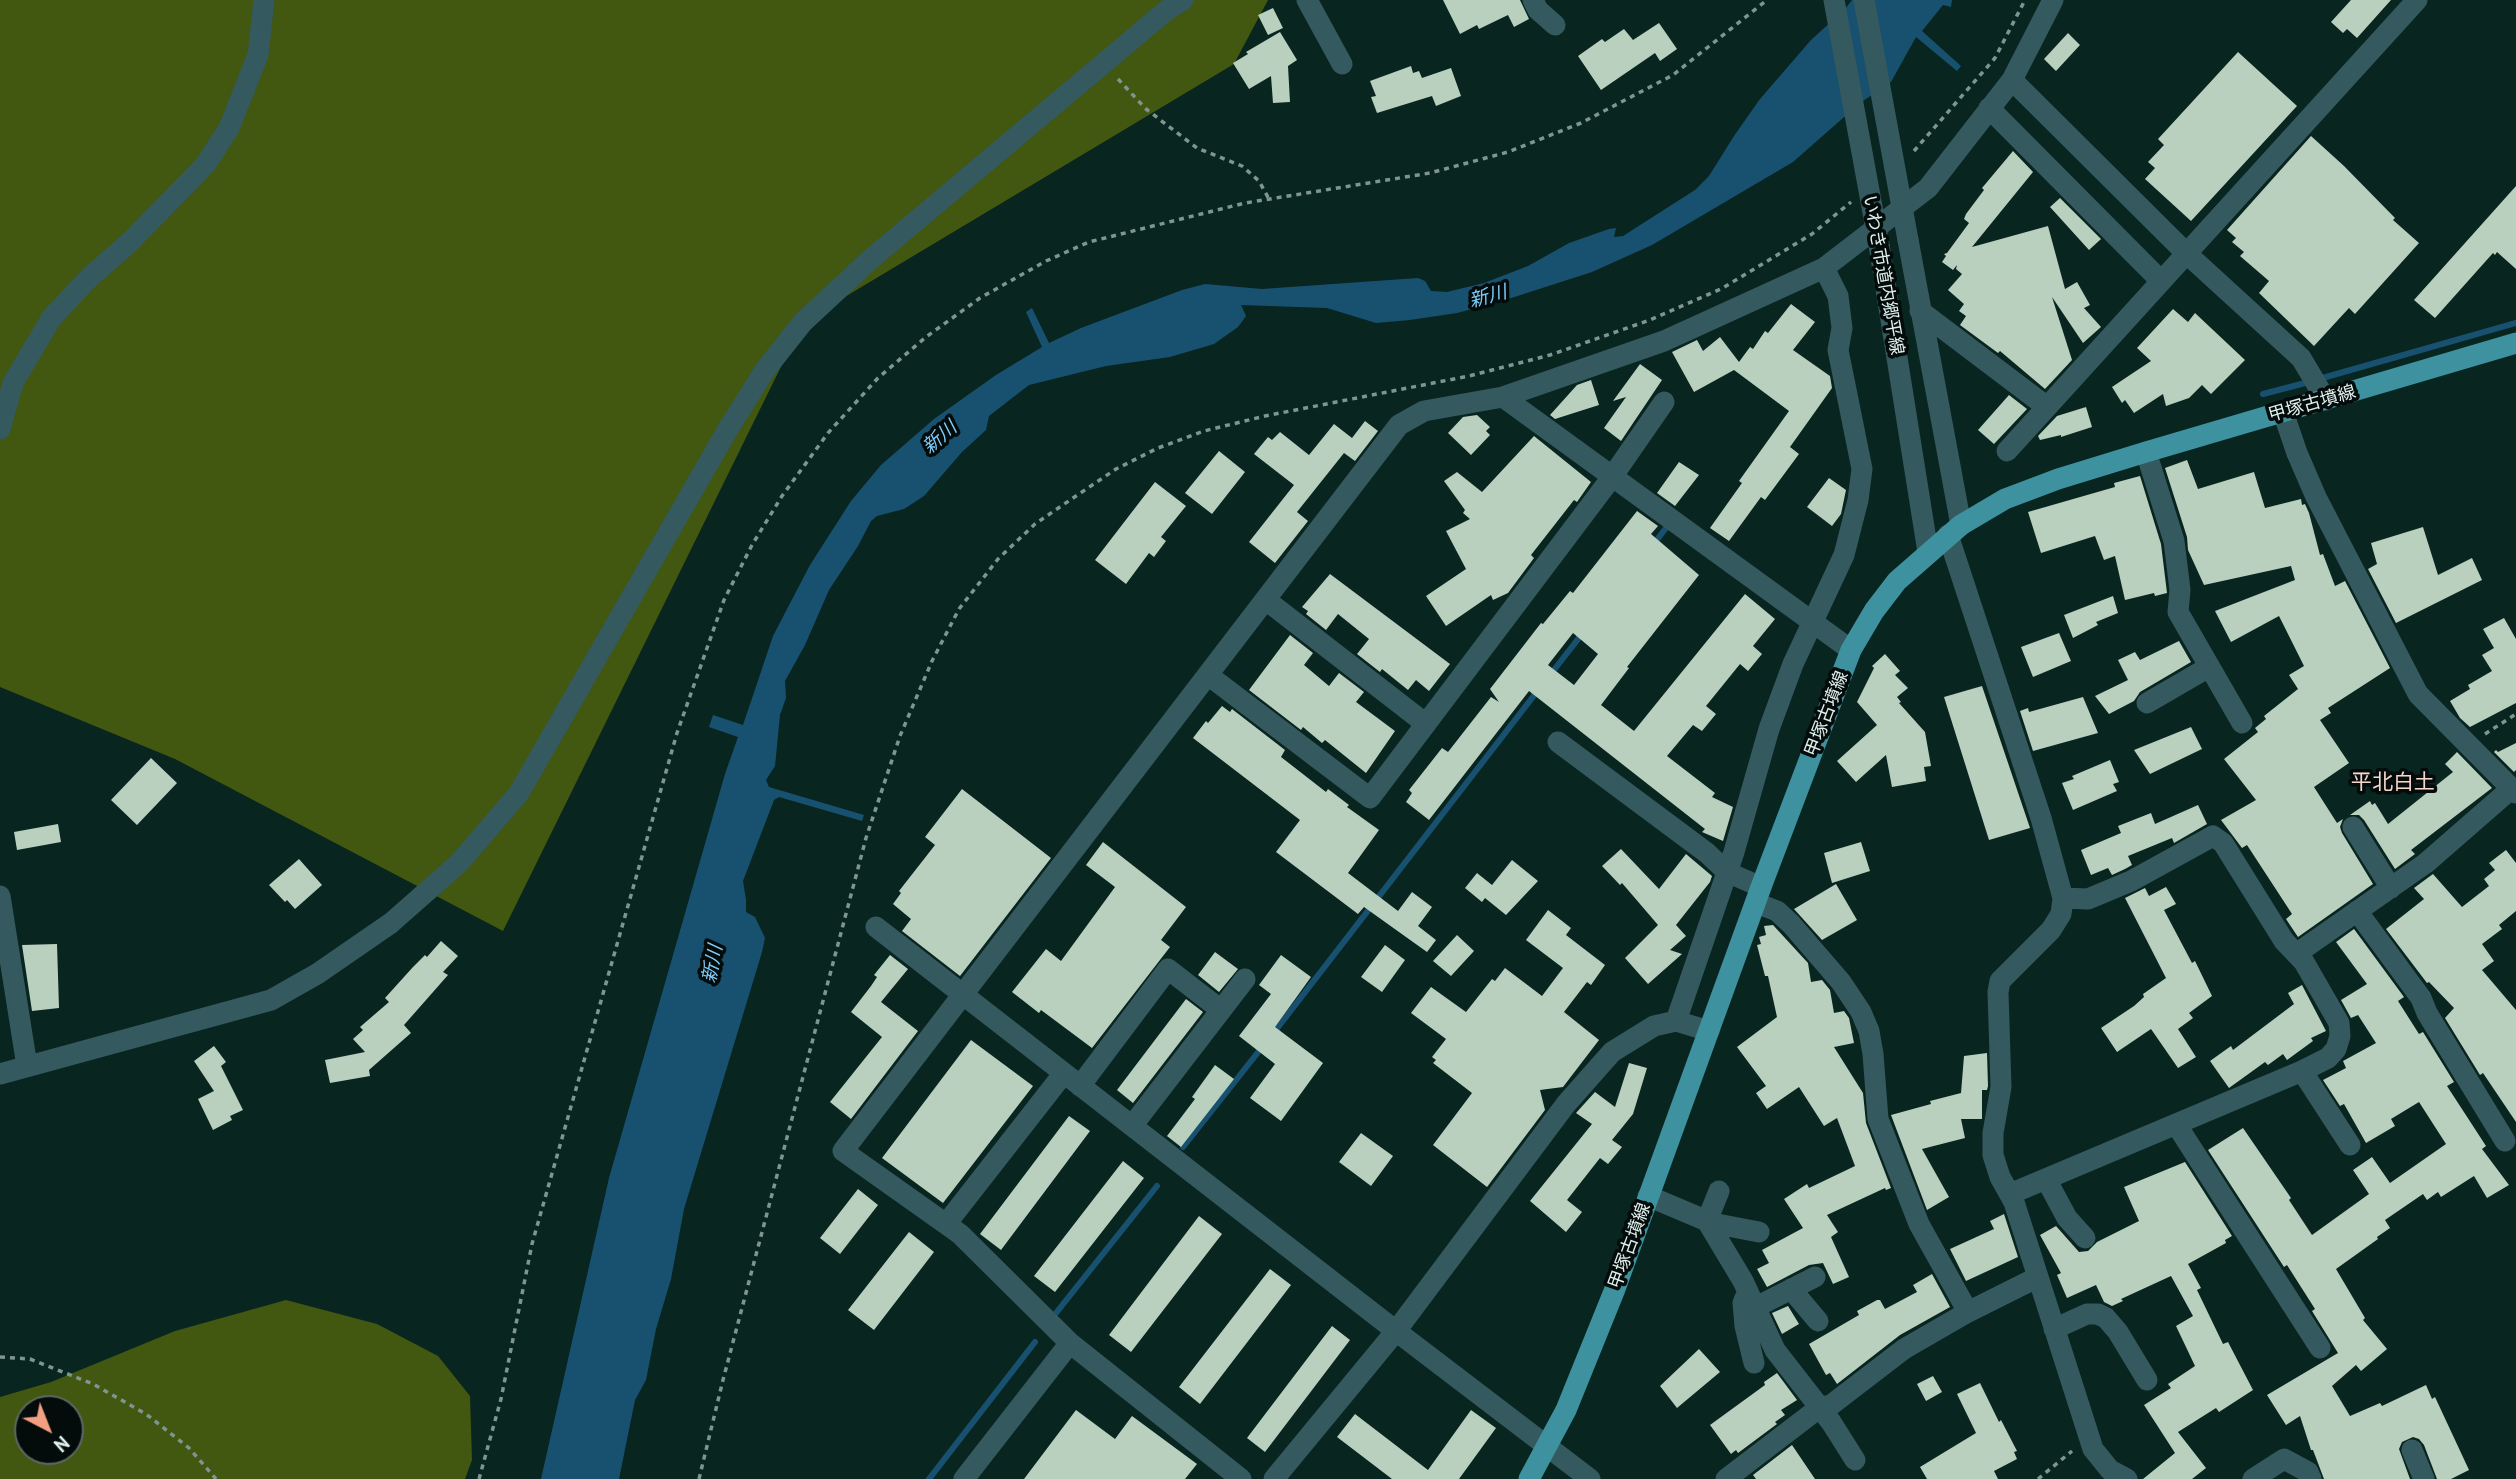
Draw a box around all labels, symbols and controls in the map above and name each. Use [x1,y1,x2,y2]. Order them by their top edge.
street label: いわき市道内郷平線 [1858,193,1908,357]
water label: 新川 [1467,281,1509,313]
street label: 甲塚古墳線 [2266,381,2358,427]
water label: 新川 [918,417,962,459]
street label: 甲塚古墳線 [1801,668,1853,760]
district label: 平北白土 [2351,770,2435,796]
water label: 新川 [698,943,728,985]
street label: 甲塚古墳線 [1604,1200,1656,1292]
north arrow [14,1395,84,1465]
text: N [49,1431,74,1457]

